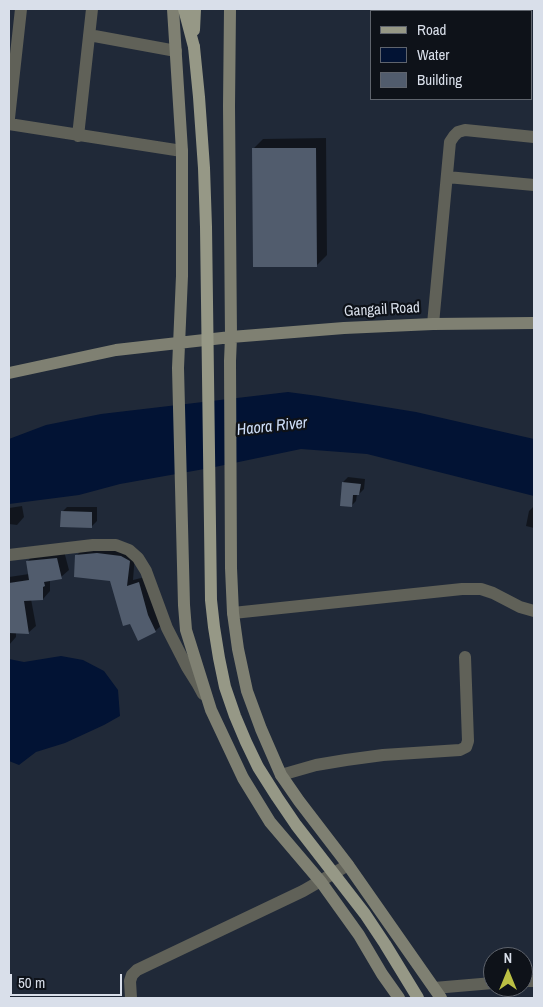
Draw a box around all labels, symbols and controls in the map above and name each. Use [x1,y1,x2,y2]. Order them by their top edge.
legend [370,10,533,100]
text: Road [417,19,446,40]
text: Water [417,44,449,65]
text: Building [417,69,462,90]
street label: Gangail Road [344,299,420,321]
water label: Haora River [236,414,308,440]
north arrow [483,947,533,997]
text: N [504,949,512,967]
scale bar [12,964,125,996]
text: 50 m [18,972,45,993]

